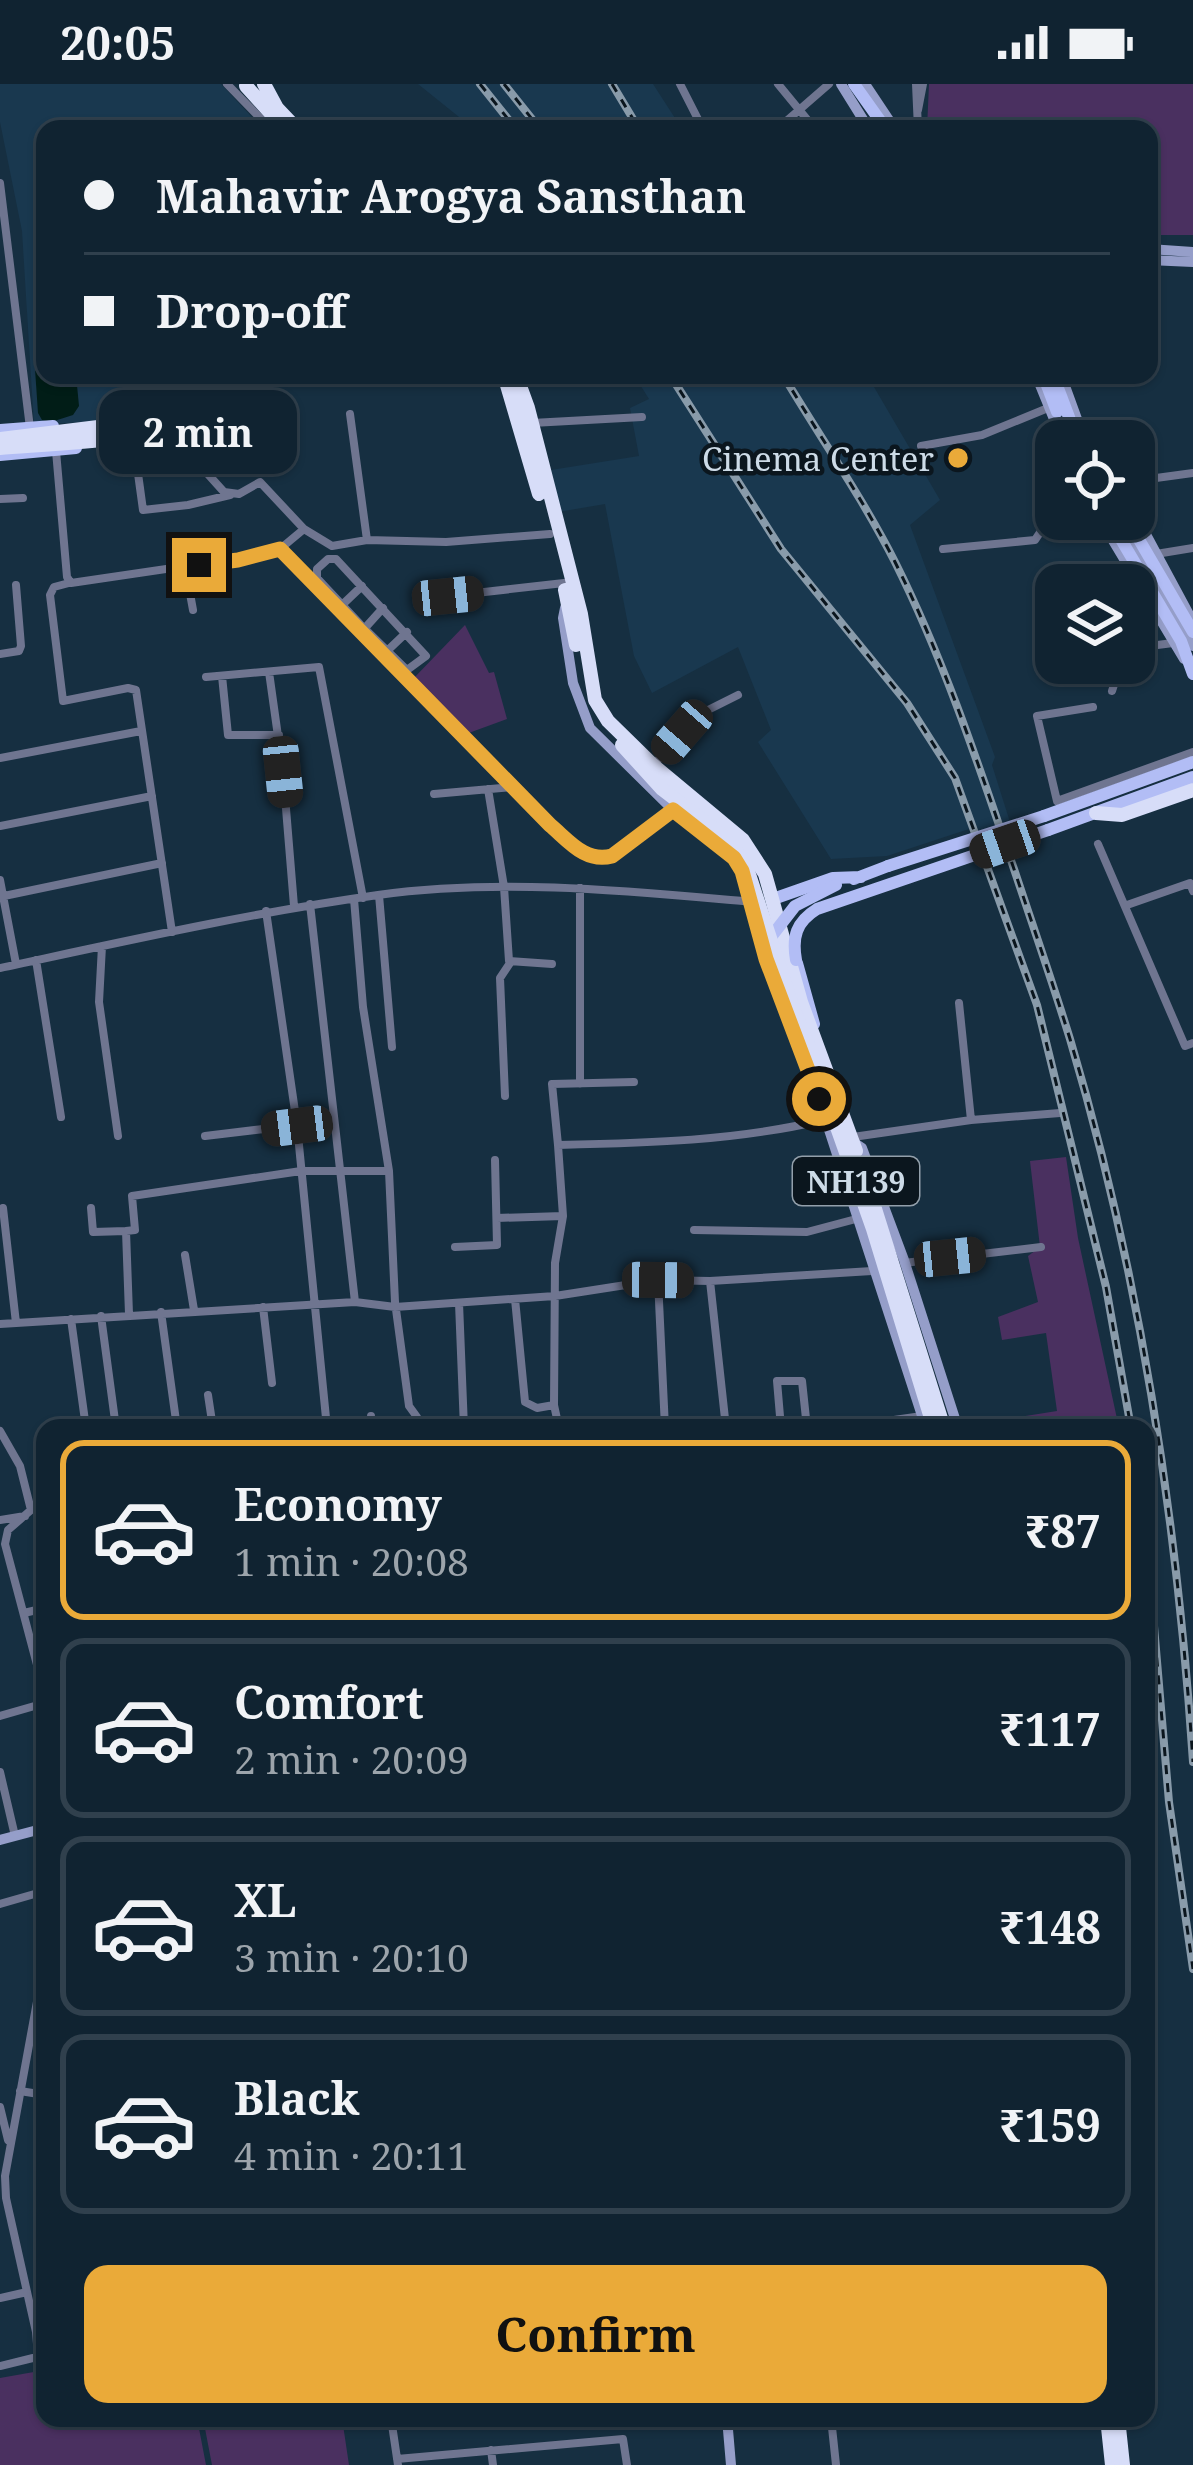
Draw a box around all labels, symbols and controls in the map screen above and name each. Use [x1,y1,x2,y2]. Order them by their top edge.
text: 20:05 [60,12,175,73]
text: Mahavir Arogya Sansthan [156,165,746,226]
text: Drop-off [156,280,347,341]
callout: 2 min [100,391,298,475]
text: 2 min [143,405,253,458]
map controls [1035,420,1155,684]
button: locate [1035,420,1155,540]
place label: Cinema Center [702,436,934,481]
marker: Cinema Center [945,445,971,471]
route end [172,538,226,592]
button: layers [1035,564,1155,684]
car [410,574,486,618]
car [645,693,719,771]
car [261,734,305,810]
car [965,815,1045,873]
route start [792,1072,846,1126]
car [259,1104,335,1148]
road number: NH139 [793,1157,919,1205]
car [912,1235,988,1279]
car [622,1261,694,1299]
text: Economy [234,1473,442,1534]
icon: car [90,1476,198,1584]
text: ₹87 [1025,1500,1101,1561]
text: 1 min · 20:08 [234,1534,469,1587]
text: Comfort [234,1671,424,1732]
icon: car [90,1674,198,1782]
text: ₹117 [1000,1698,1101,1759]
text: 2 min · 20:09 [234,1732,469,1785]
text: XL [234,1869,296,1930]
icon: car [90,1872,198,1980]
text: ₹148 [1000,1896,1101,1957]
text: 3 min · 20:10 [234,1930,469,1983]
text: Black [234,2067,359,2128]
icon: car [90,2070,198,2178]
text: ₹159 [1000,2094,1101,2155]
text: 4 min · 20:11 [234,2128,469,2181]
button: Confirm [84,2265,1107,2403]

